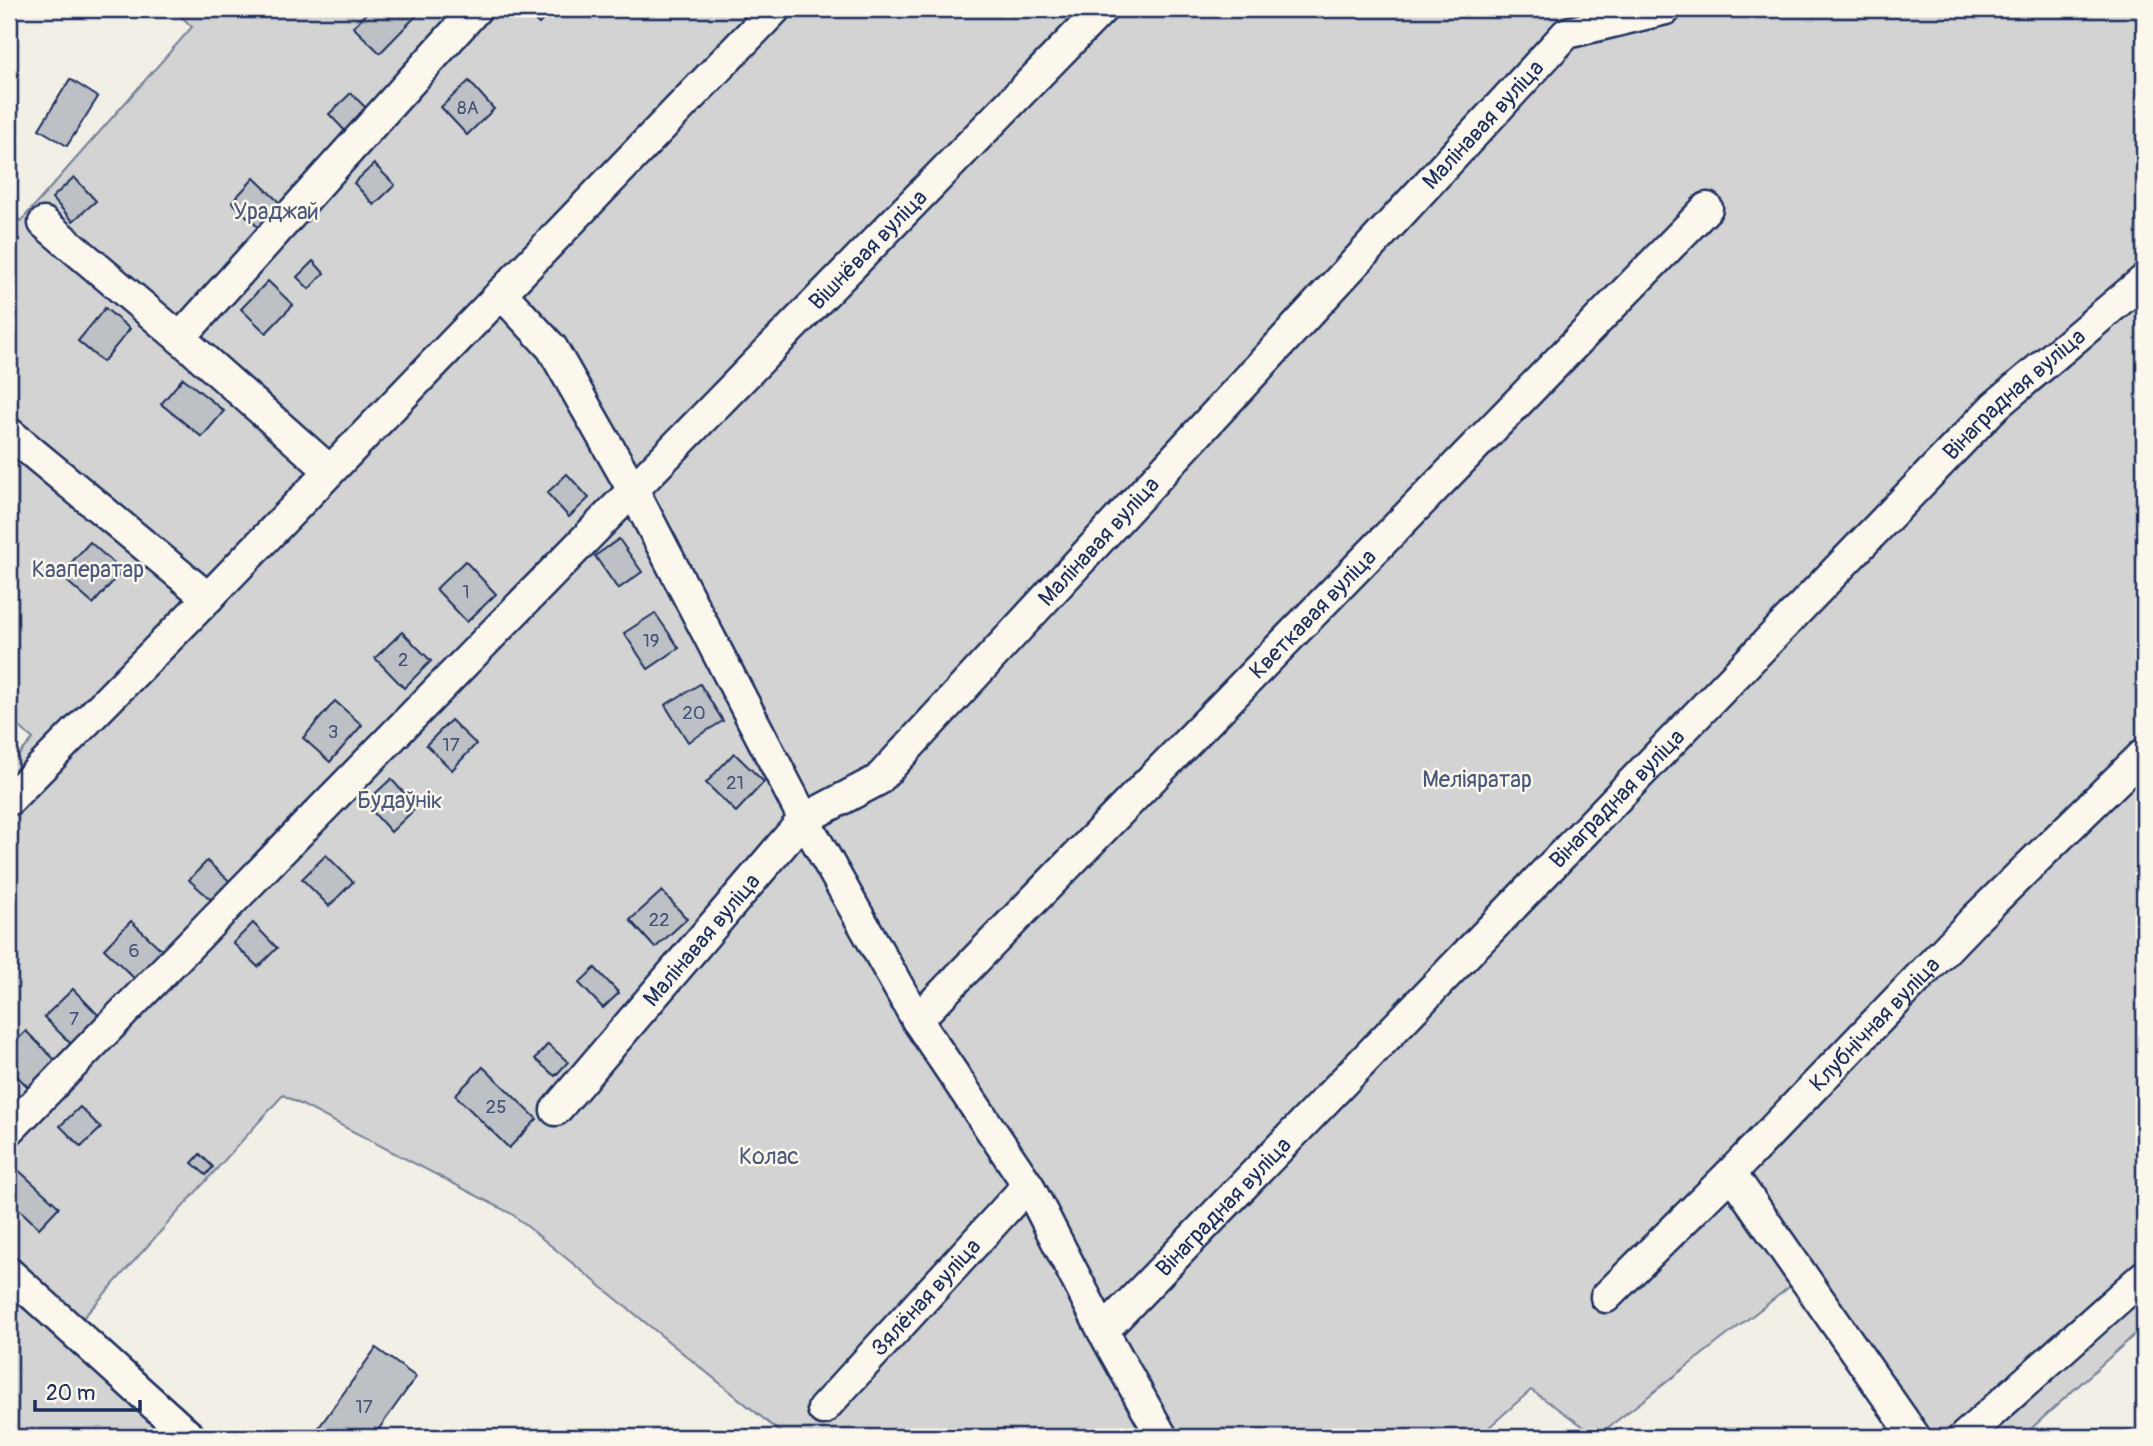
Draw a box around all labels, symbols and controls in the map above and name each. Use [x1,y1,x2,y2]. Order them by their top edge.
street label: Малінавая вуліца [1416,53,1550,195]
house number: 8А [457,96,479,120]
street label: Вішнёвая вуліца [802,183,933,316]
park label: Ураджай [233,197,319,226]
street label: Вінаградная вуліца [1936,322,2091,466]
street label: Малінавая вуліца [1031,470,1165,612]
street label: Кветкавая вуліца [1243,542,1382,685]
park label: Кааператар [32,555,144,584]
house number: 1 [462,580,470,604]
house number: 19 [642,629,660,653]
house number: 2 [398,648,408,672]
house number: 20 [682,701,706,725]
house number: 3 [328,720,338,744]
street label: Вінаградная вуліца [1543,722,1691,874]
house number: 17 [442,733,460,757]
park label: Меліяратар [1422,765,1532,794]
house number: 21 [726,771,744,795]
park label: Будаўнік [357,786,443,815]
street label: Малінавая вуліца [636,867,766,1012]
house number: 22 [648,908,670,932]
house number: 6 [128,939,140,963]
street label: Клубнічная вуліца [1803,950,1946,1097]
house number: 7 [69,1007,79,1031]
house number: 25 [486,1095,506,1119]
street label: Вінаградная вуліца [1149,1131,1297,1282]
park label: Колас [739,1142,799,1171]
street label: Зялёная вуліца [864,1232,987,1362]
scale bar [35,1369,140,1413]
text: 20 m [46,1380,95,1407]
house number: 17 [355,1395,373,1419]

